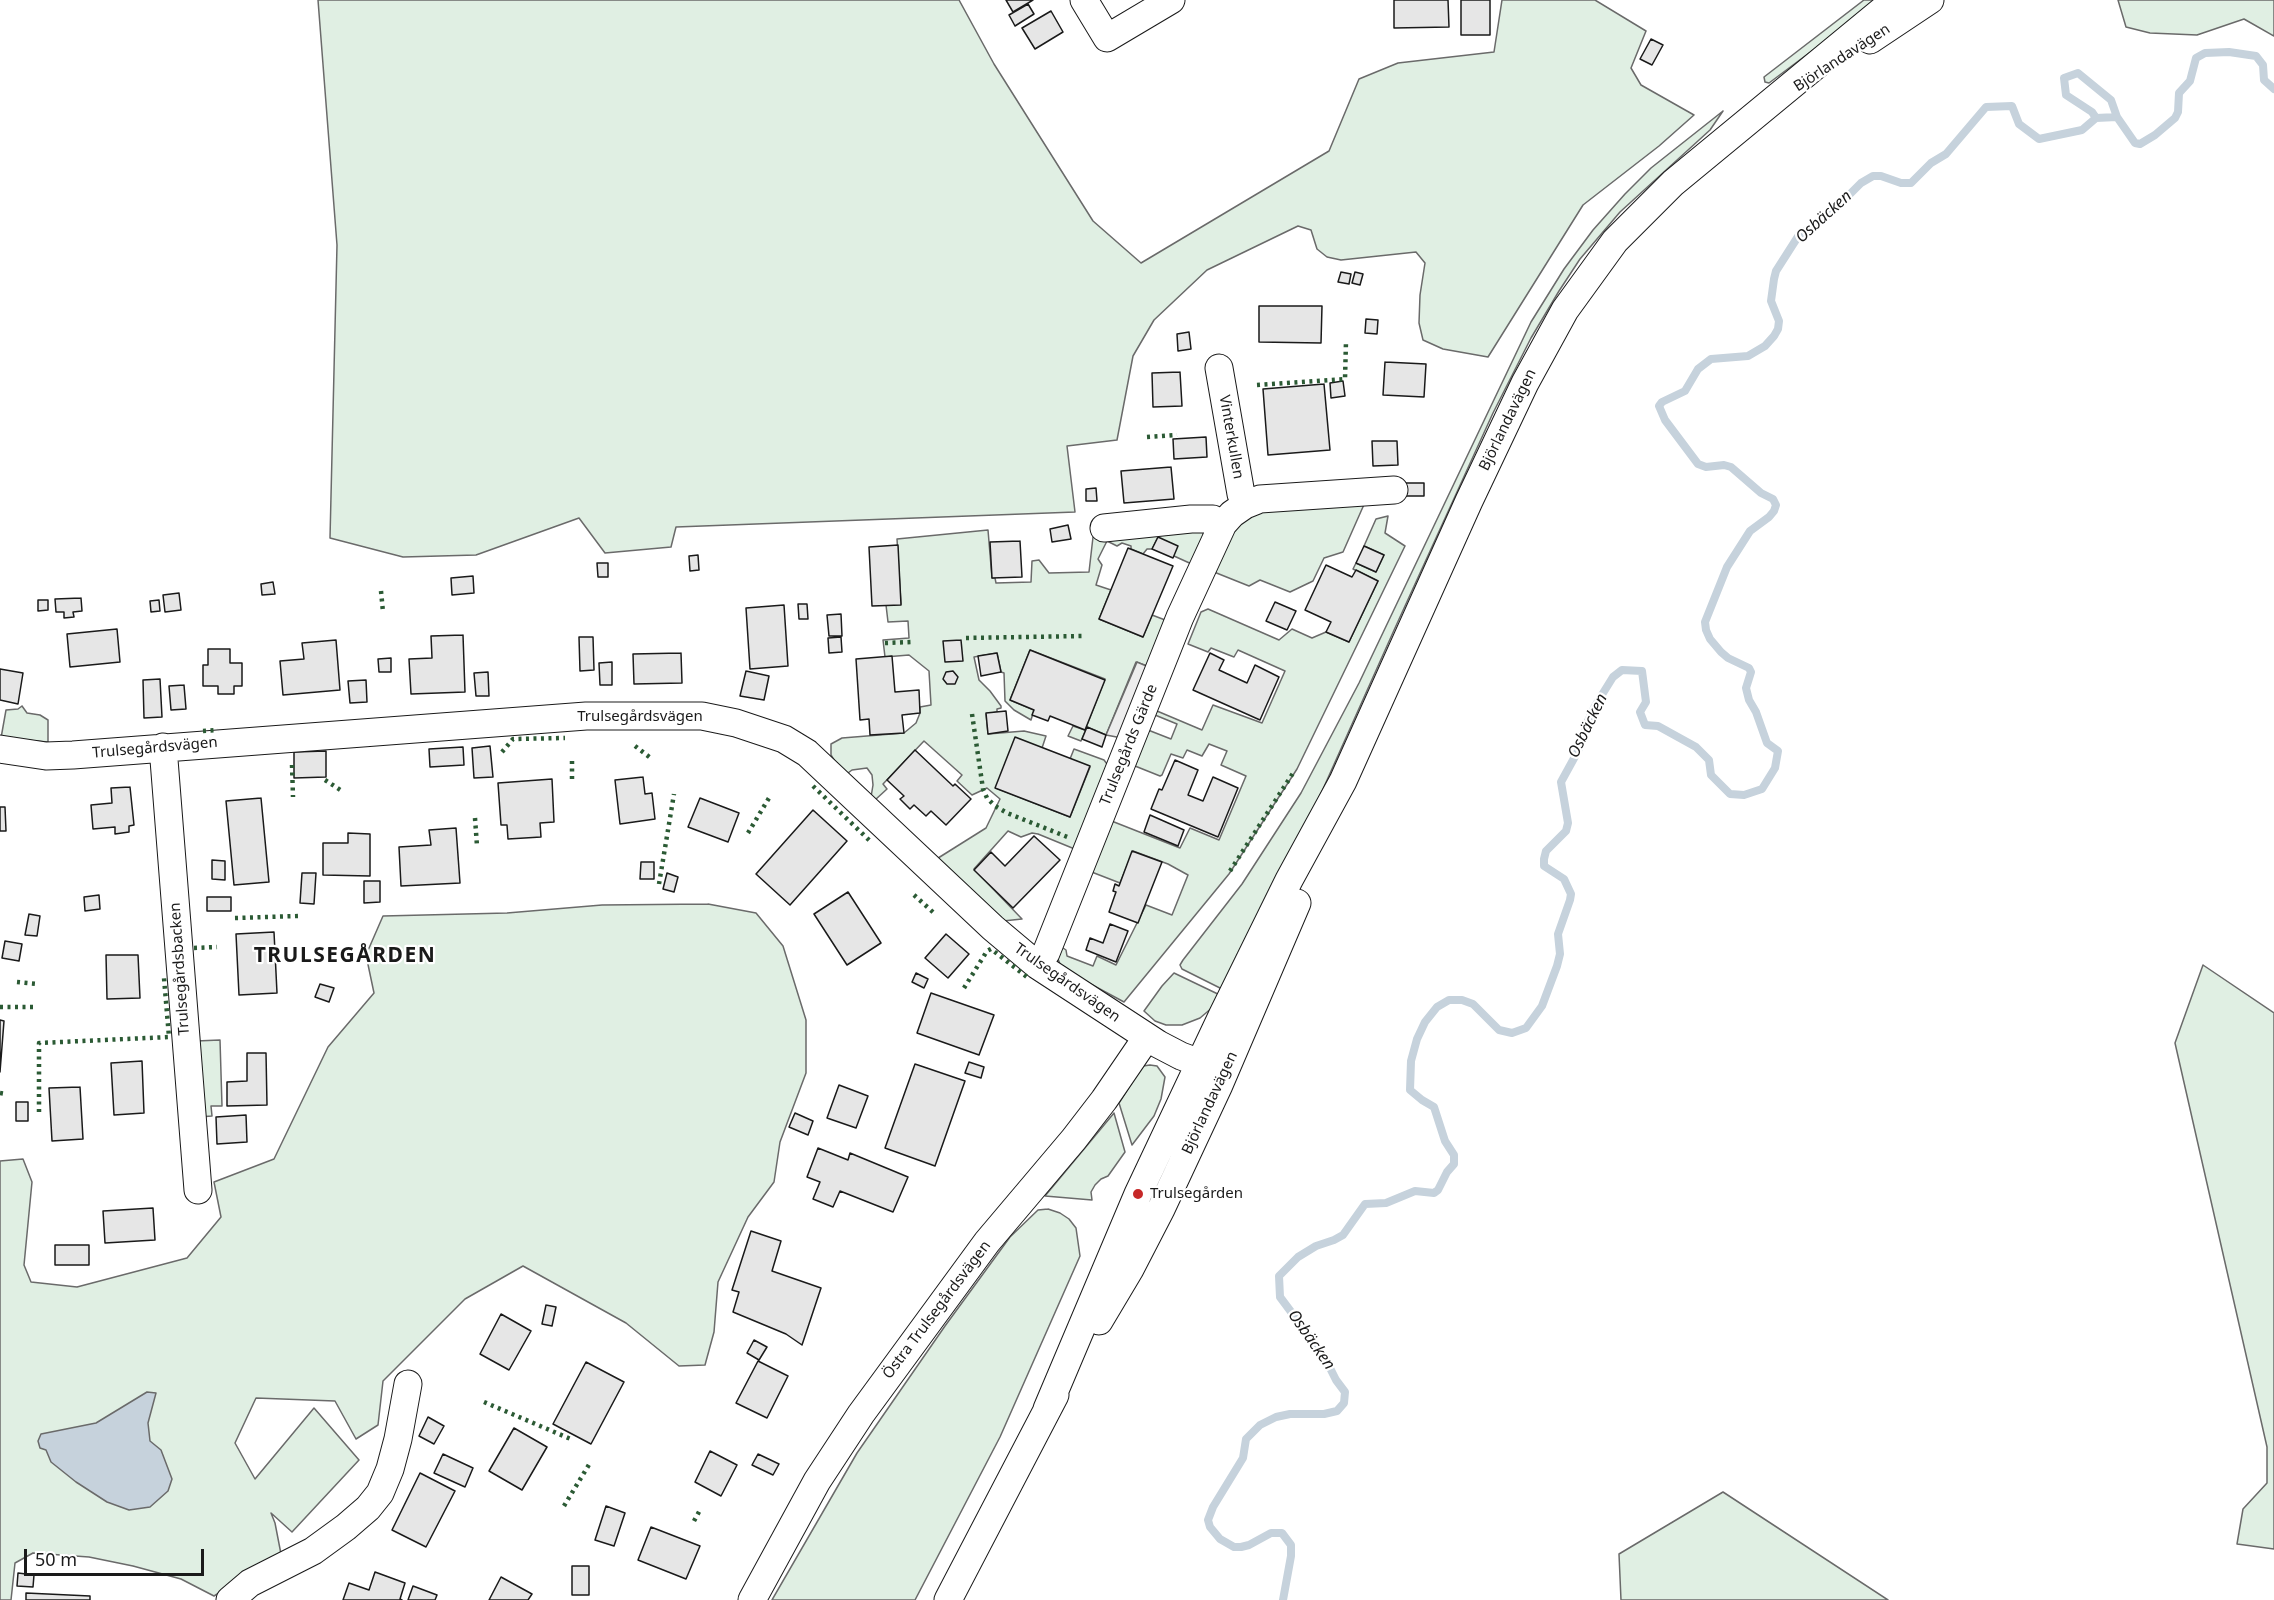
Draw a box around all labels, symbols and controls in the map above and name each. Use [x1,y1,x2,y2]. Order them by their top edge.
street label: Björlandavägen [1791,20,1893,96]
water label: Osbäcken [1792,187,1856,247]
street label: Björlandavägen [1476,366,1540,474]
street label: Vinterkullen [1215,394,1247,480]
street label: Trulsegårds Gärde [1096,682,1162,808]
water label: Osbäcken [1564,691,1612,761]
street label: Trulsegårdsvägen [577,708,703,726]
street label: Trulsegårdsvägen [92,734,218,762]
street label: Trulsegårdsbacken [166,902,194,1036]
street label: Trulsegårdsvägen [1010,940,1124,1026]
district label: TRULSEGÅRDEN [254,943,436,969]
street label: Björlandavägen [1178,1049,1242,1157]
place label: Trulsegården [1150,1185,1243,1203]
marker: Trulsegården [1131,1187,1145,1201]
street label: Östra Trulsegårdsvägen [879,1237,995,1383]
water label: Osbäcken [1283,1306,1339,1374]
scale bar [27,1537,207,1575]
text: 50 m [35,1547,77,1571]

